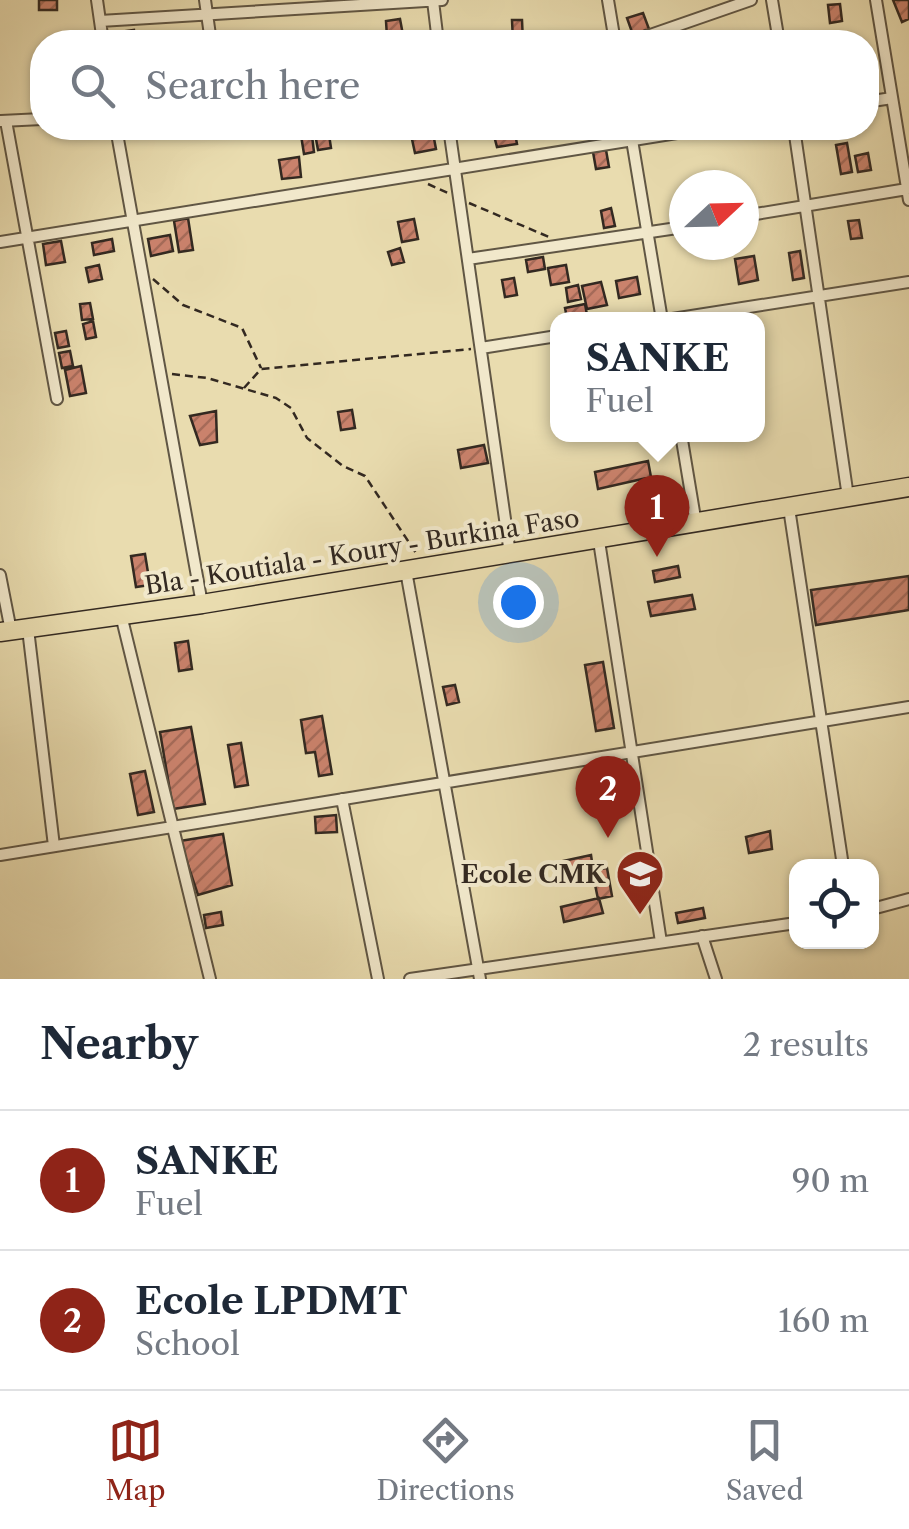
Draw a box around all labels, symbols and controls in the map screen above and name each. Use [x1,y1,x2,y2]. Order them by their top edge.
search box [30,30,879,140]
icon: search [65,58,120,113]
text: Search here [145,62,360,109]
north arrow [669,170,759,260]
popup [550,312,765,442]
text: SANKE [586,334,729,381]
text: Fuel [586,381,653,420]
pin: 1 [624,474,690,557]
street label: Bla - Koutiala - Koury - Burkina Faso [143,502,581,602]
your location [493,577,544,628]
pin: 2 [576,756,640,838]
school or university icon: Ecole CMK [614,848,666,916]
place label: Ecole CMK [461,859,606,890]
map controls [789,859,879,949]
button: locate [789,859,879,949]
text: Nearby [40,1018,198,1070]
text: 2 results [743,1025,869,1064]
text: SANKE [135,1137,279,1184]
text: 1 [65,1161,80,1200]
text: 90 m [792,1161,869,1200]
text: Fuel [135,1184,203,1223]
text: Ecole LPDMT [135,1277,407,1324]
text: 2 [63,1301,82,1340]
text: 160 m [778,1301,869,1340]
text: School [135,1324,240,1363]
tab: Map [105,1413,166,1507]
tab: Directions [376,1413,515,1507]
tab: Saved [726,1413,804,1507]

